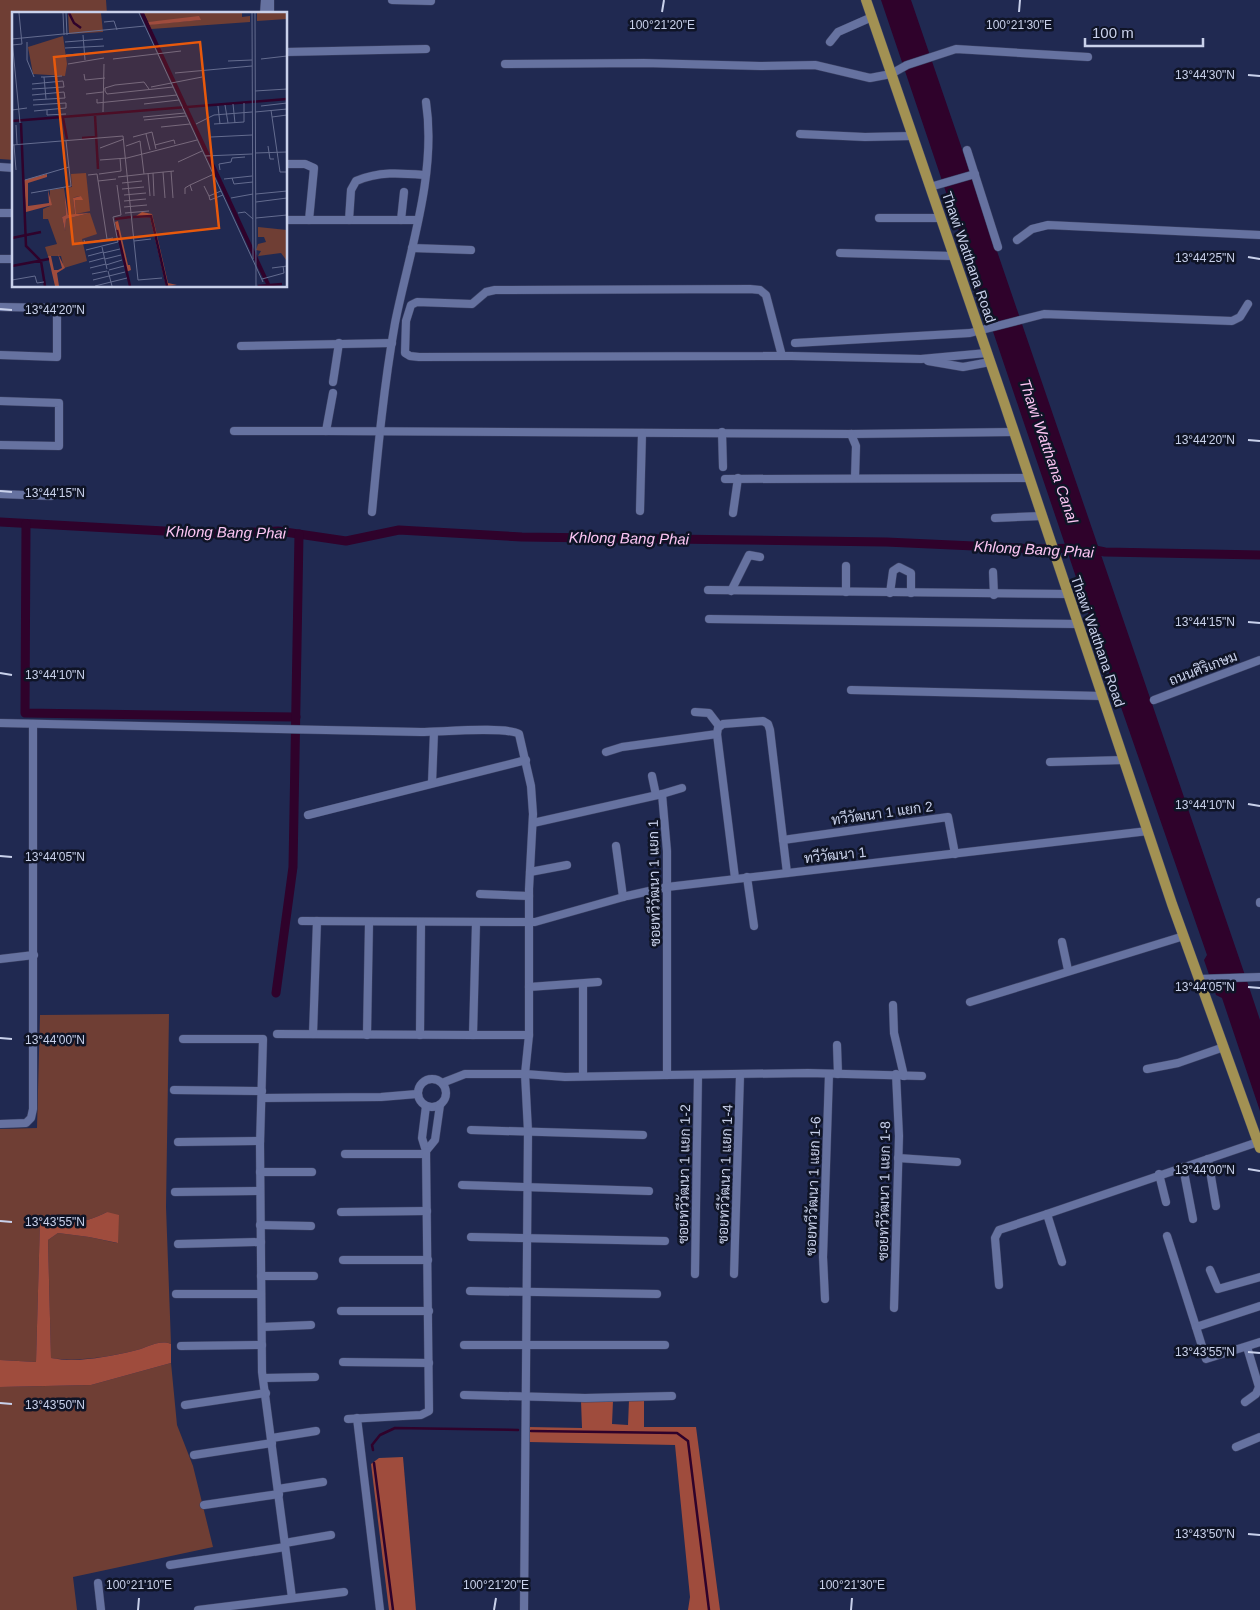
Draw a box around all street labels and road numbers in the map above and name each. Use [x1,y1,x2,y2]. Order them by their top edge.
street label: Thawi Watthana Road [939,189,999,325]
street label: Thawi Watthana Road [1068,573,1128,709]
street label: ถนนศิริเกษม [1167,648,1239,688]
street label: ทวีวัฒนา 1 แยก 2 [830,797,934,828]
street label: ซอยทวีวัฒนา 1 แยก 1 [644,819,663,947]
street label: ทวีวัฒนา 1 [803,843,867,866]
street label: ซอยทวีวัฒนา 1 แยก 1-2 [674,1104,693,1244]
street label: ซอยทวีวัฒนา 1 แยก 1-4 [714,1104,735,1244]
street label: ซอยทวีวัฒนา 1 แยก 1-6 [802,1116,823,1256]
street label: ซอยทวีวัฒนา 1 แยก 1-8 [874,1121,893,1261]

